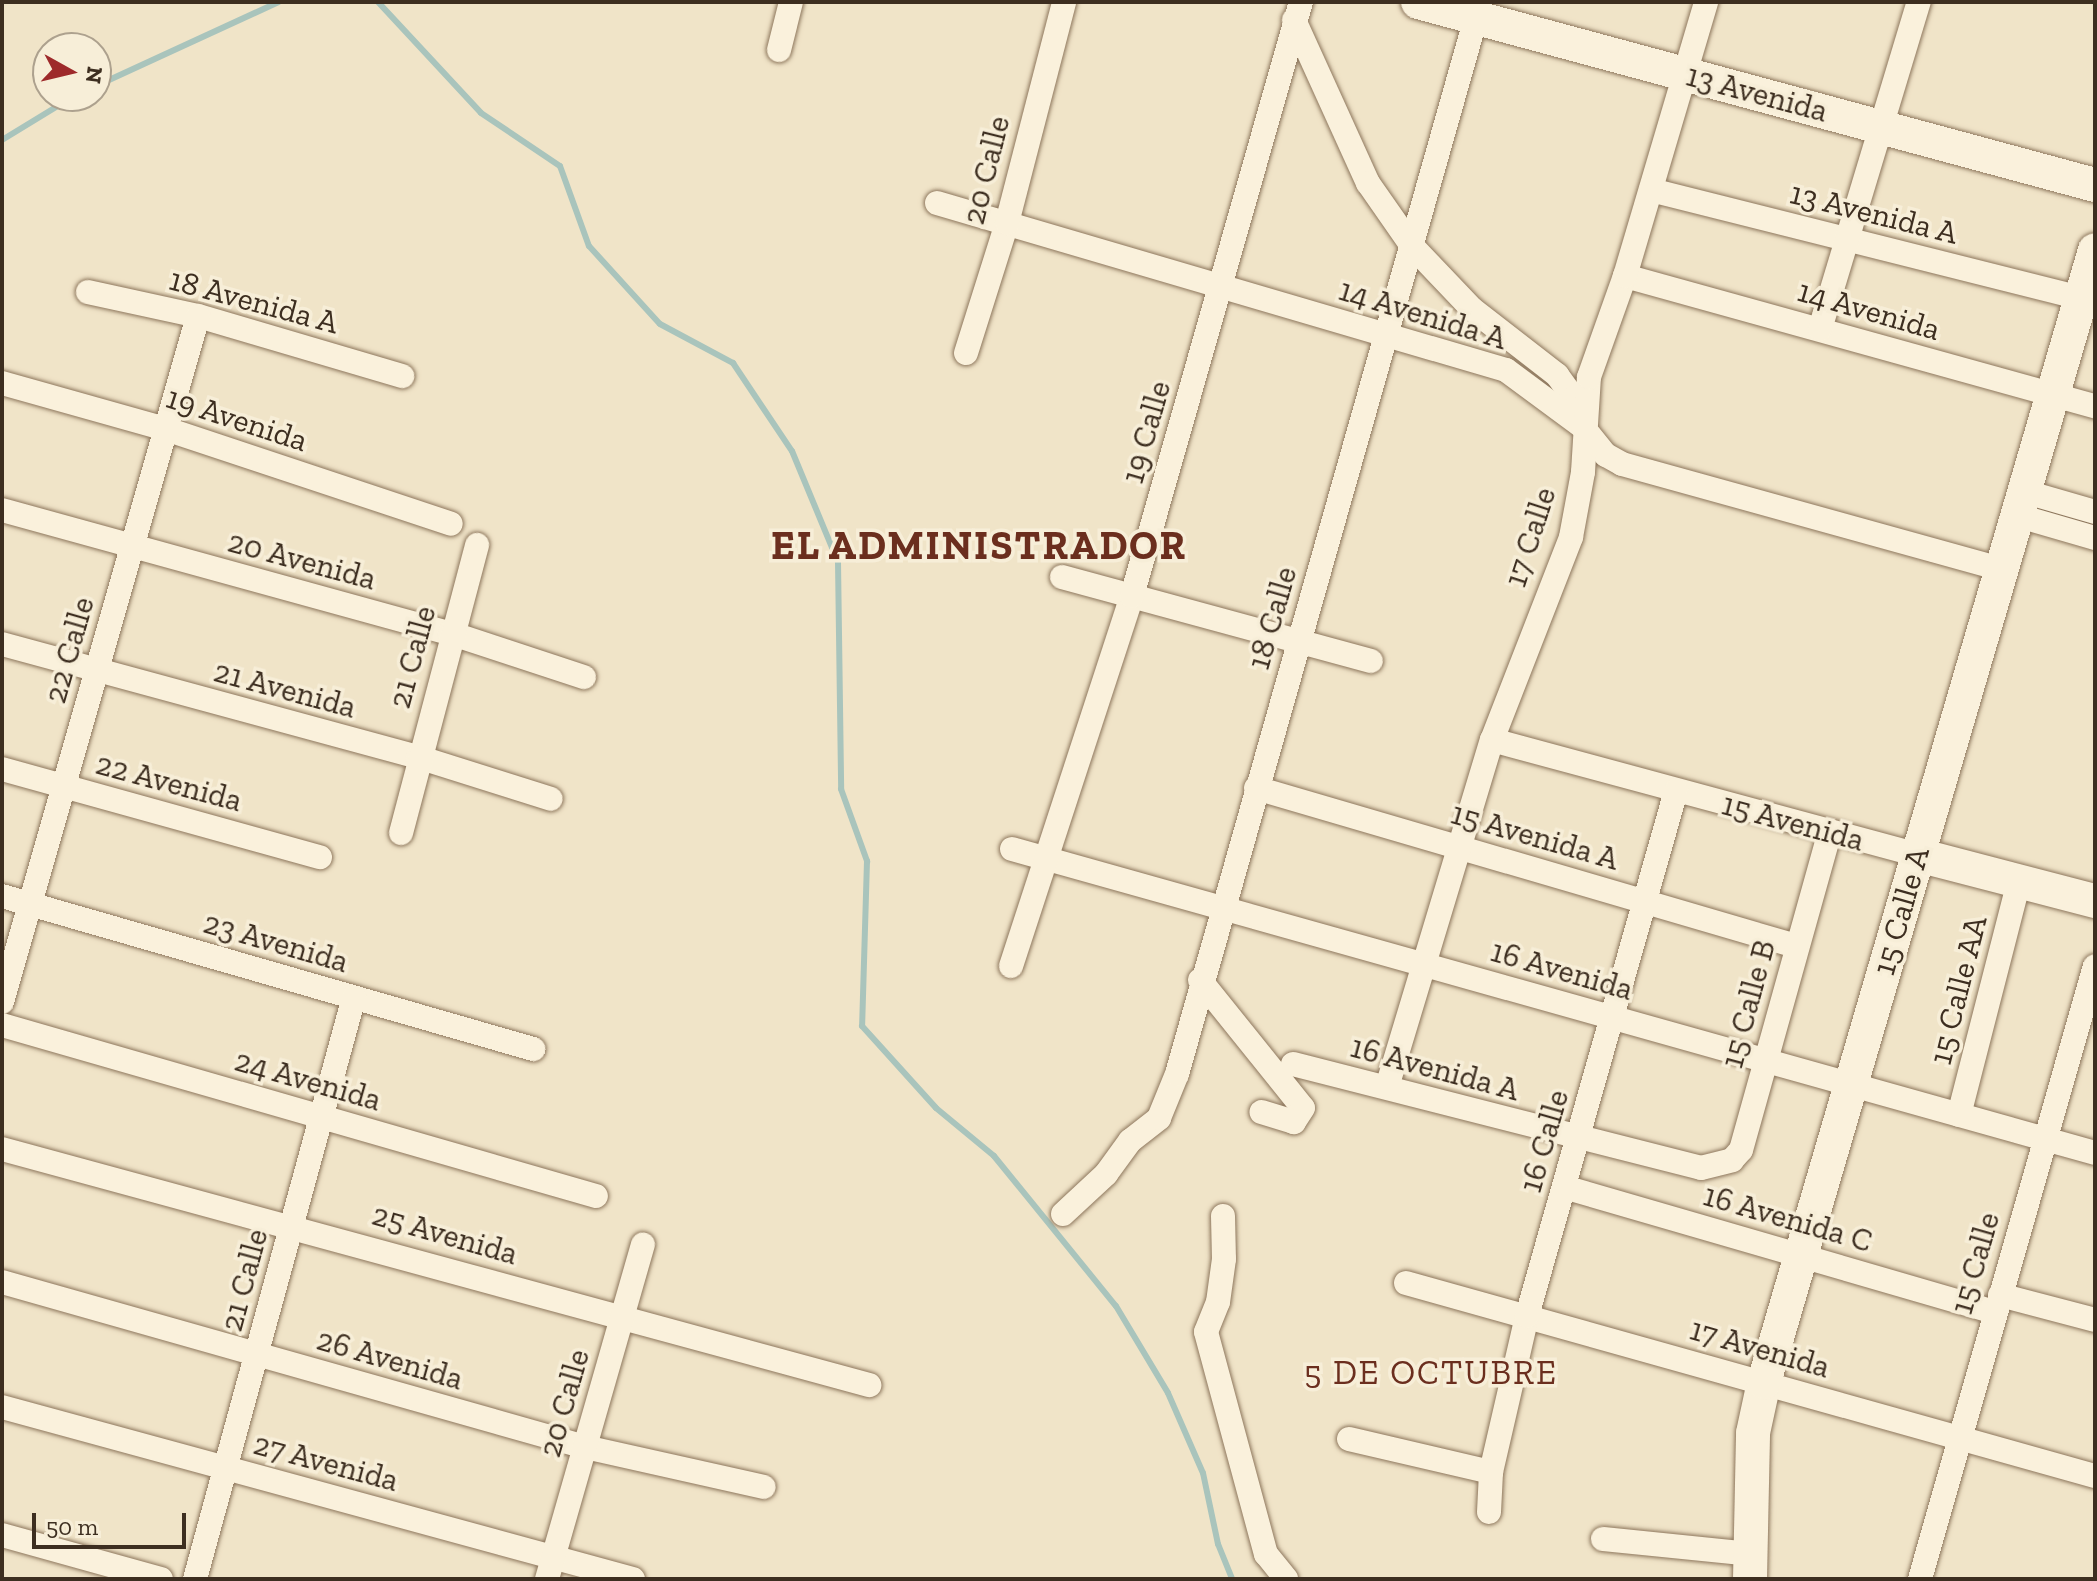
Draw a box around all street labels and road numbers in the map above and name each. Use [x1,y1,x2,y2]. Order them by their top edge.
street label: 13 Avenida [1682,56,1832,130]
street label: 20 Calle [954,112,1018,228]
street label: 13 Avenida A [1785,173,1963,253]
street label: 18 Avenida A [164,260,344,342]
street label: 14 Avenida A [1334,270,1512,358]
street label: 14 Avenida [1793,271,1945,349]
street label: 19 Calle [1113,376,1179,488]
street label: 19 Avenida [161,378,313,460]
street label: 17 Calle [1496,482,1564,592]
street label: 20 Avenida [223,522,381,598]
street label: 18 Calle [1239,562,1305,674]
street label: 22 Calle [36,593,102,707]
street label: 21 Calle [380,602,444,712]
street label: 21 Avenida [209,652,361,726]
street label: 22 Avenida [91,744,247,820]
street label: 15 Avenida [1717,785,1869,859]
street label: 15 Avenida A [1446,794,1624,878]
street label: 15 Calle A [1864,842,1938,980]
street label: 23 Avenida [199,903,353,981]
street label: 15 Calle AA [1921,911,1995,1069]
street label: 16 Avenida [1486,931,1638,1009]
street label: 15 Calle B [1713,936,1783,1072]
street label: 16 Avenida A [1346,1027,1524,1109]
street label: 24 Avenida [230,1041,386,1119]
street label: 16 Calle [1511,1085,1577,1197]
street label: 16 Avenida C [1699,1175,1877,1261]
street label: 25 Avenida [367,1195,523,1273]
street label: 15 Calle [1942,1208,2008,1318]
street label: 21 Calle [212,1225,276,1335]
street label: 17 Avenida [1685,1310,1835,1386]
street label: 26 Avenida [312,1320,468,1398]
street label: 20 Calle [530,1345,598,1461]
street label: 27 Avenida [249,1424,403,1500]

